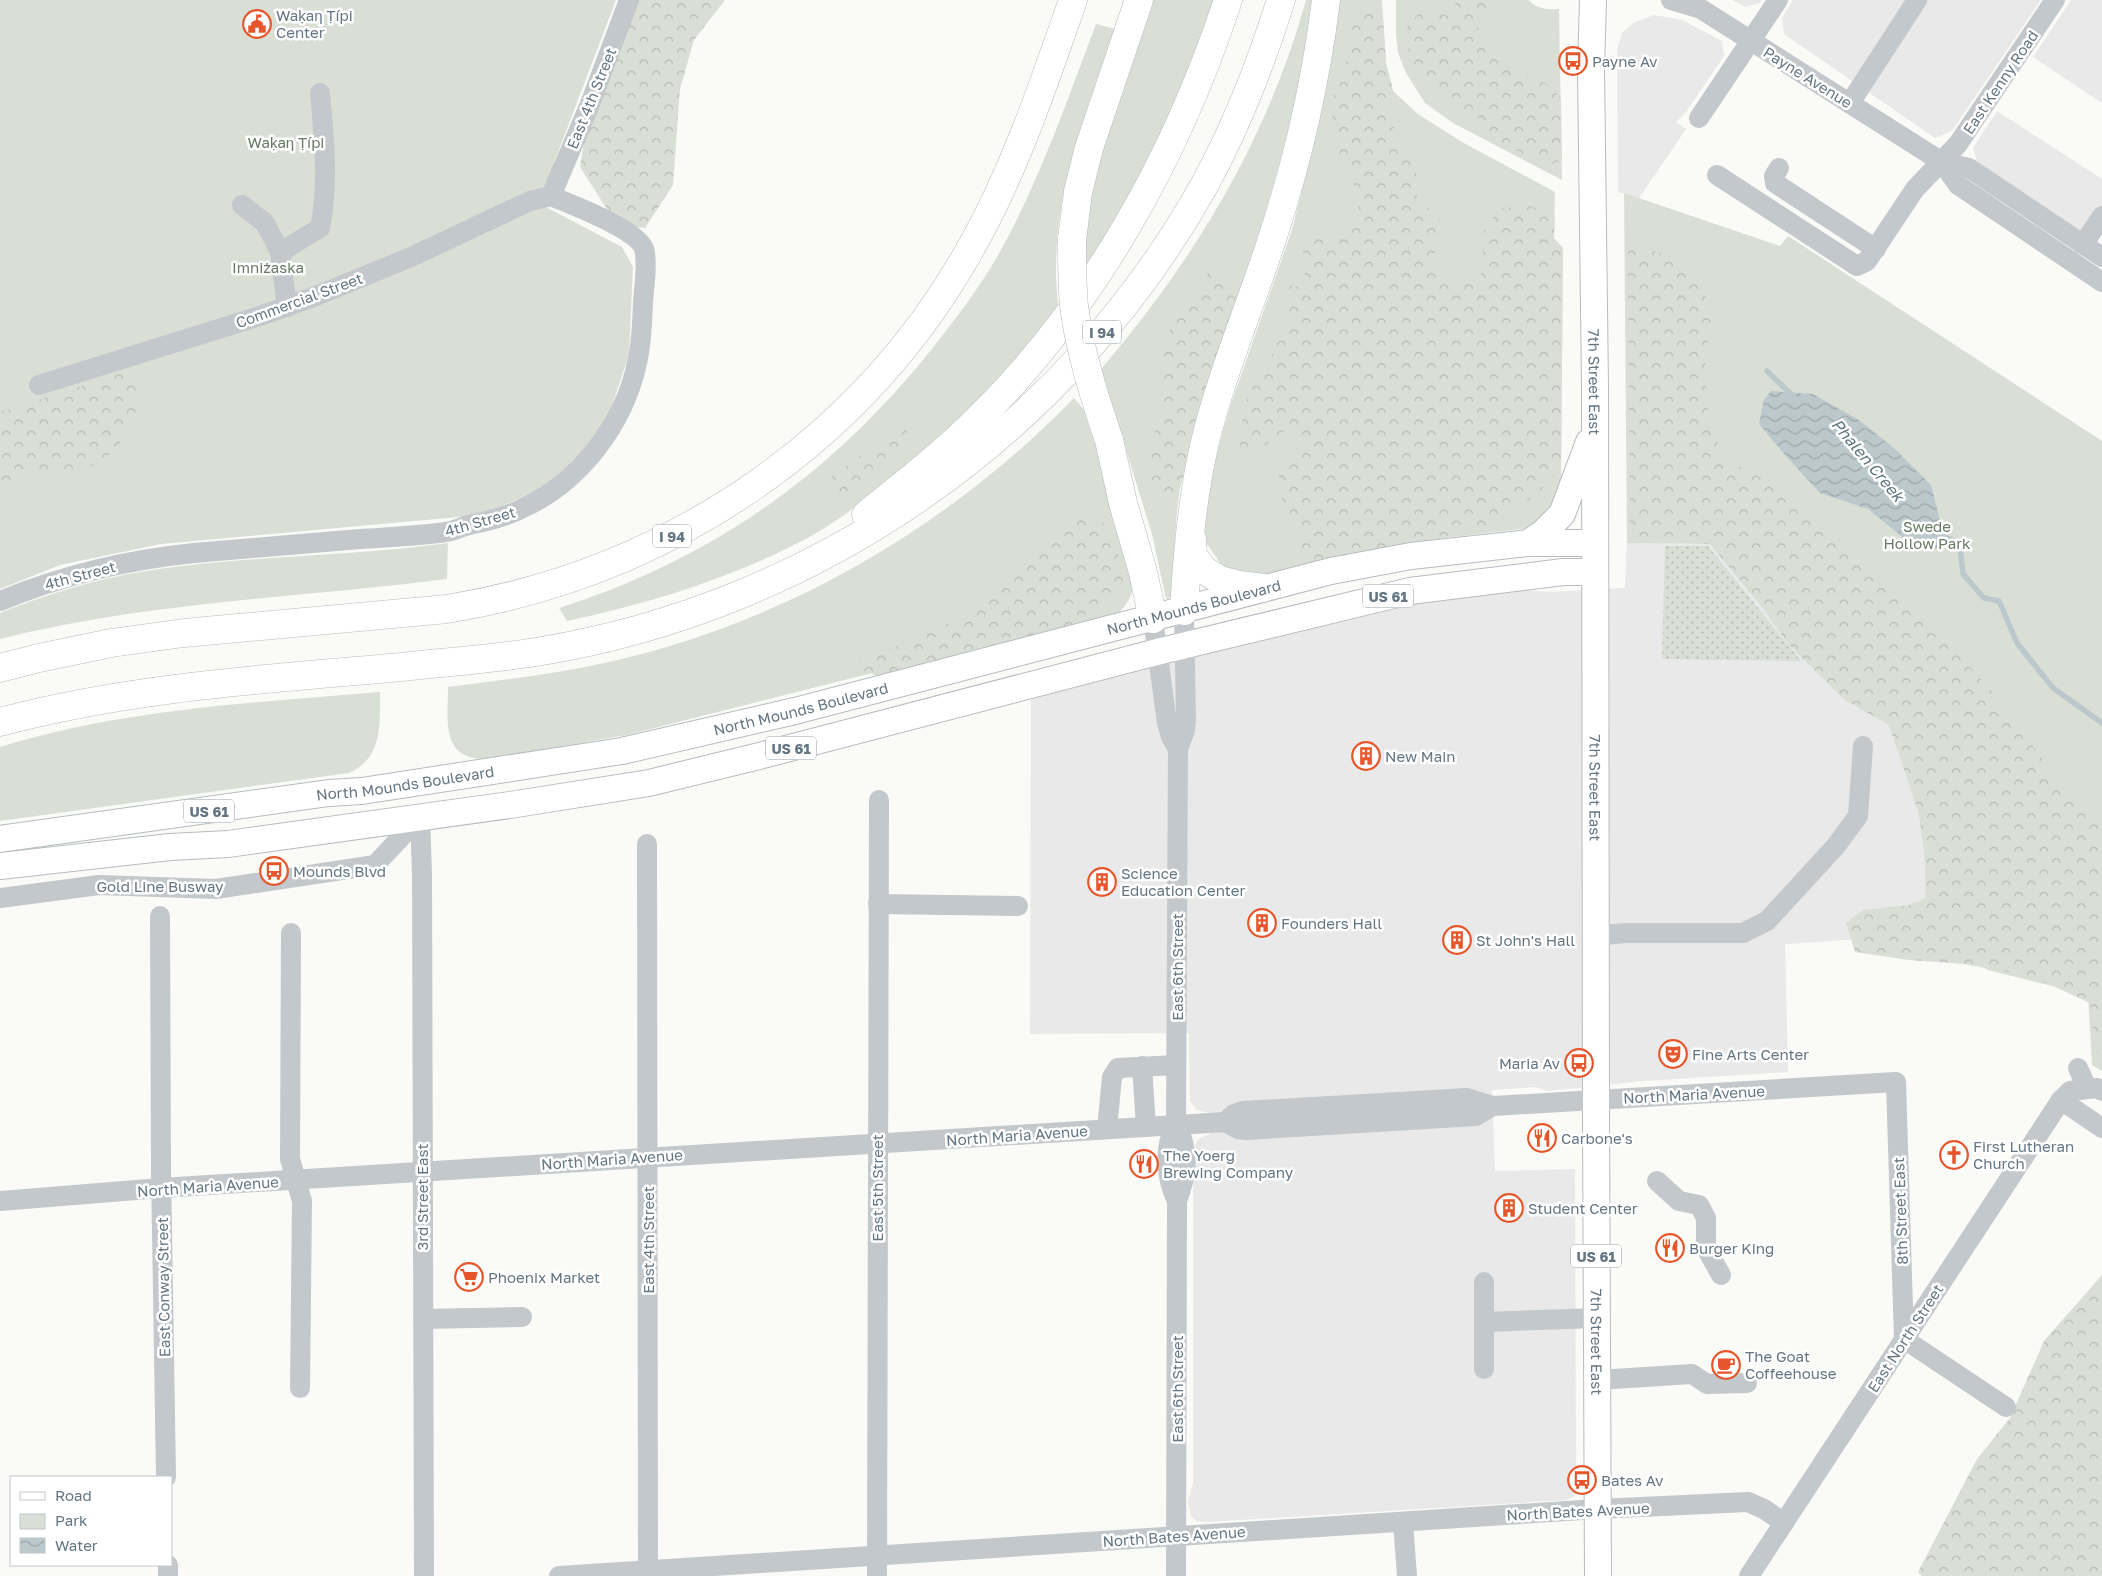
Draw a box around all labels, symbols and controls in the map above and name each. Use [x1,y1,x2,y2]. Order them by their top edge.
place label: Waḳaƞ Ṭípi Center [276,6,353,41]
public building icon: Waḳaƞ Ṭípi Center [242,9,272,39]
street label: East Kenny Road [1959,27,2041,137]
street label: Payne Avenue [1760,43,1856,112]
street label: East 4th Street [562,45,620,151]
bus stop icon: Payne Av [1558,46,1588,76]
place label: Payne Av [1592,52,1658,70]
park label: Waḳaƞ Ṭípi [248,133,324,151]
park label: Imniżaska [232,258,304,276]
street label: Commercial Street [233,269,365,331]
road number: I 94 [1083,321,1121,344]
street label: 7th Street East [1585,329,1604,435]
water label: Phalen Creek [1828,414,1910,507]
street label: 4th Street [443,502,517,540]
park label: Swede Hollow Park [1883,517,1971,552]
road number: I 94 [653,524,691,548]
street label: 4th Street [43,557,117,593]
street label: North Mounds Boulevard [1105,575,1283,638]
road number: US 61 [1363,584,1413,608]
street label: North Mounds Boulevard [712,678,890,739]
street label: 7th Street East [1586,735,1605,841]
road number: US 61 [766,736,816,760]
building icon: New Main [1351,741,1381,771]
place label: New Main [1385,747,1455,765]
street label: North Mounds Boulevard [315,762,495,804]
road number: US 61 [184,799,234,822]
bus stop icon: Mounds Blvd [259,856,289,886]
place label: Mounds Blvd [293,862,386,880]
place label: Science Education Center [1121,864,1245,899]
building icon: Science Education Center [1087,867,1117,897]
street label: Gold Line Busway [97,877,224,895]
building icon: Founders Hall [1247,908,1277,938]
street label: East 6th Street [1168,913,1186,1021]
place label: Founders Hall [1281,914,1382,932]
building icon: St John's Hall [1442,925,1472,955]
place label: St John's Hall [1476,931,1575,949]
theatre icon: Fine Arts Center [1658,1039,1688,1069]
place label: Fine Arts Center [1692,1045,1809,1063]
bus stop icon: Maria Av [1564,1048,1594,1078]
place label: Maria Av [1499,1054,1561,1072]
street label: North Maria Avenue [1623,1081,1766,1107]
street label: North Maria Avenue [946,1121,1089,1149]
restaurant icon: Carbone's [1527,1123,1557,1153]
place label: Carbone's [1561,1129,1633,1147]
street label: East 5th Street [868,1134,886,1242]
place label: First Lutheran Church [1973,1137,2074,1172]
church icon: First Lutheran Church [1939,1140,1969,1170]
street label: 3rd Street East [413,1143,431,1251]
street label: North Maria Avenue [541,1145,684,1173]
place label: The Yoerg Brewing Company [1163,1146,1294,1181]
restaurant icon: The Yoerg Brewing Company [1129,1149,1159,1179]
street label: 8th Street East [1889,1157,1911,1265]
street label: North Maria Avenue [137,1172,280,1200]
street label: East 4th Street [639,1186,657,1294]
building icon: Student Center [1494,1193,1524,1223]
place label: Student Center [1528,1199,1638,1217]
street label: East Conway Street [153,1217,173,1357]
restaurant icon: Burger King [1655,1233,1685,1263]
place label: Burger King [1689,1239,1774,1257]
road number: US 61 [1571,1244,1621,1268]
supermarket icon: Phoenix Market [454,1262,484,1292]
place label: Phoenix Market [488,1268,600,1286]
street label: East North Street [1863,1281,1947,1395]
street label: 7th Street East [1588,1289,1606,1395]
street label: East 6th Street [1168,1335,1186,1443]
place label: The Goat Coffeehouse [1745,1347,1837,1382]
cafe icon: The Goat Coffeehouse [1711,1350,1741,1380]
bus stop icon: Bates Av [1567,1465,1597,1495]
place label: Bates Av [1601,1471,1664,1489]
legend [10,1476,172,1566]
text: Road [55,1486,92,1504]
street label: North Bates Avenue [1506,1498,1650,1524]
text: Park [55,1511,88,1529]
street label: North Bates Avenue [1102,1522,1246,1550]
text: Water [55,1536,98,1554]

